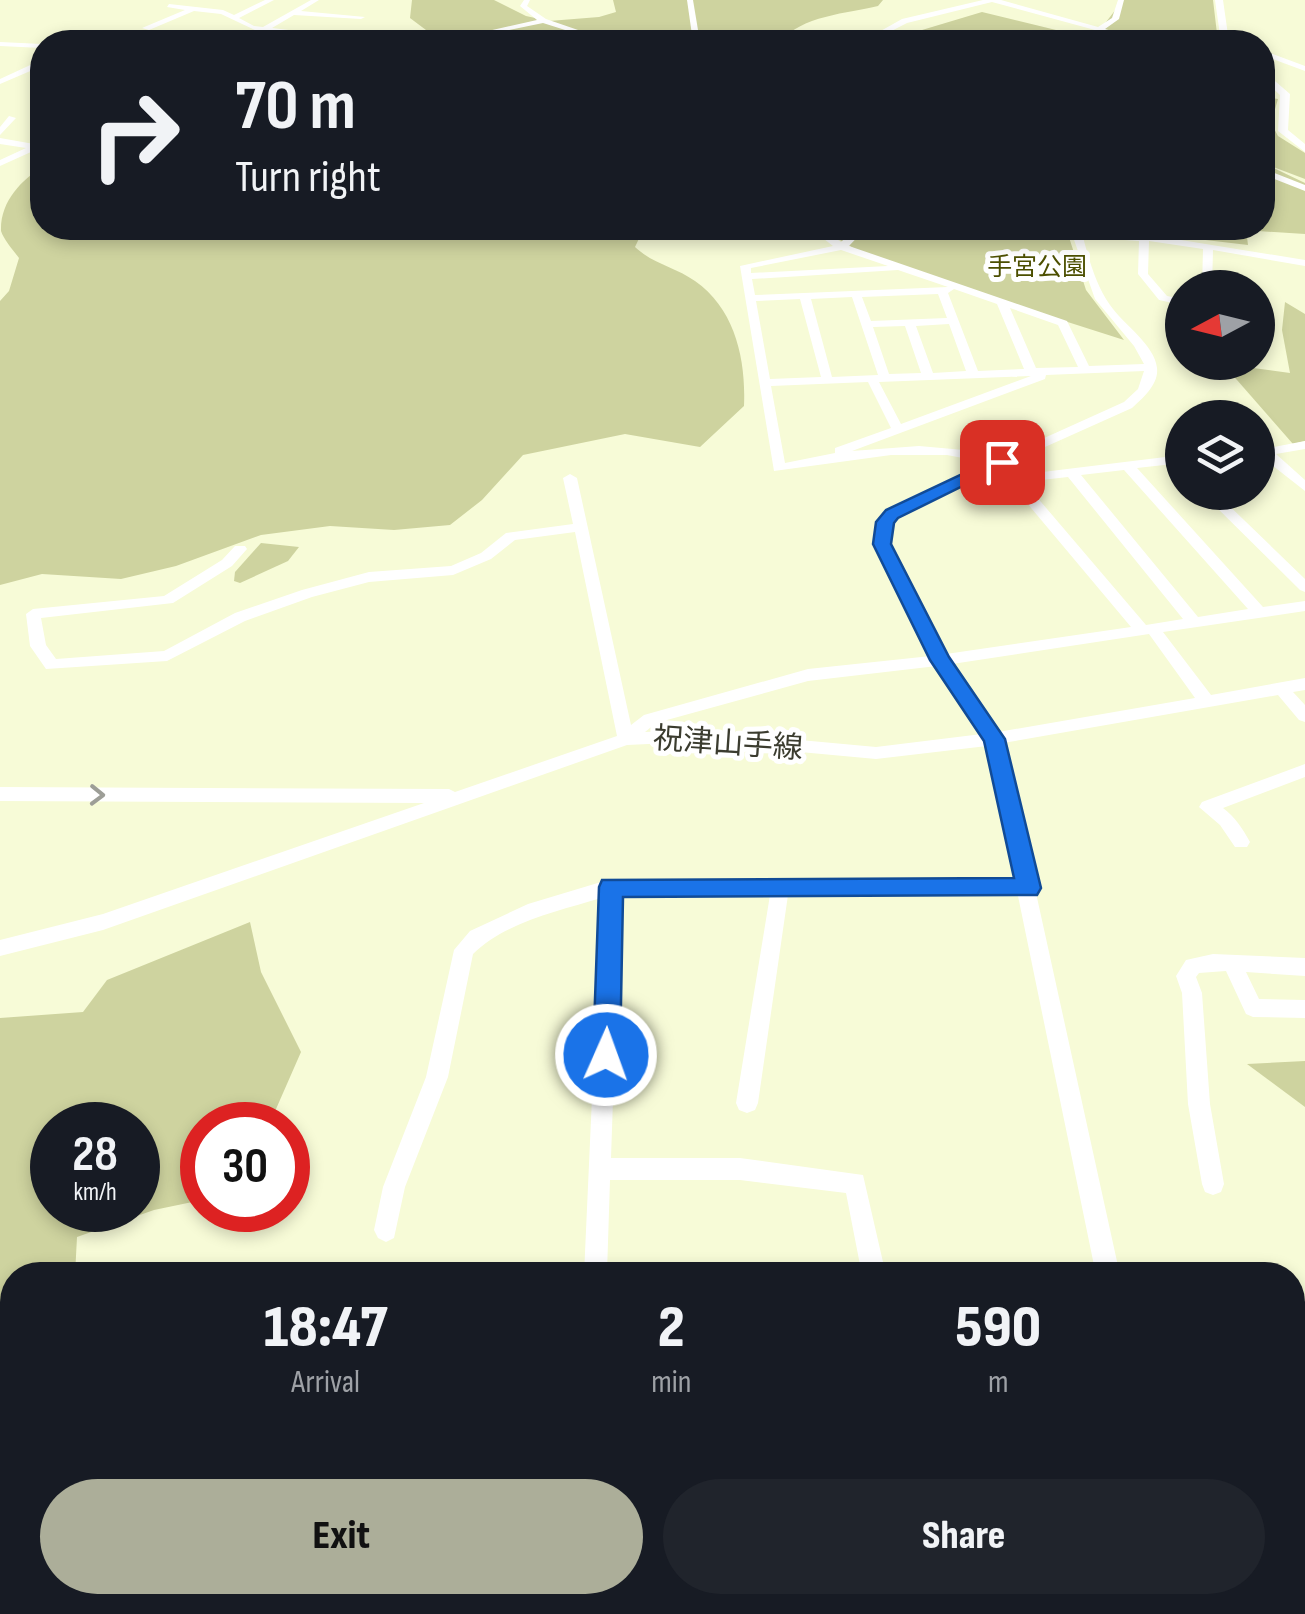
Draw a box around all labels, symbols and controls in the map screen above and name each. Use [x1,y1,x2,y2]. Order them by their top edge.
text: 70 m [235,65,356,149]
icon: right [70,70,200,200]
text: Turn right [235,150,381,205]
park label: 手宮公園 [987,252,1087,283]
north arrow [1165,270,1275,380]
map controls [1165,270,1275,510]
button: layers [1165,400,1275,510]
pin [960,420,1045,505]
icon: arrive [975,435,1030,490]
street label: 祝津山手線 [652,721,804,767]
one-way arrow [90,785,106,806]
position arrow [554,1003,658,1107]
speed limit sign: 30 [180,1102,310,1232]
text: 28 [72,1125,118,1185]
text: km/h [73,1177,117,1208]
text: 18:47 [264,1292,387,1364]
text: 2 [658,1292,685,1364]
text: 590 [955,1292,1041,1364]
text: Arrival [291,1363,360,1402]
text: min [651,1363,691,1402]
text: m [988,1363,1008,1402]
button: Exit [40,1479,643,1594]
button: Share [663,1479,1265,1594]

